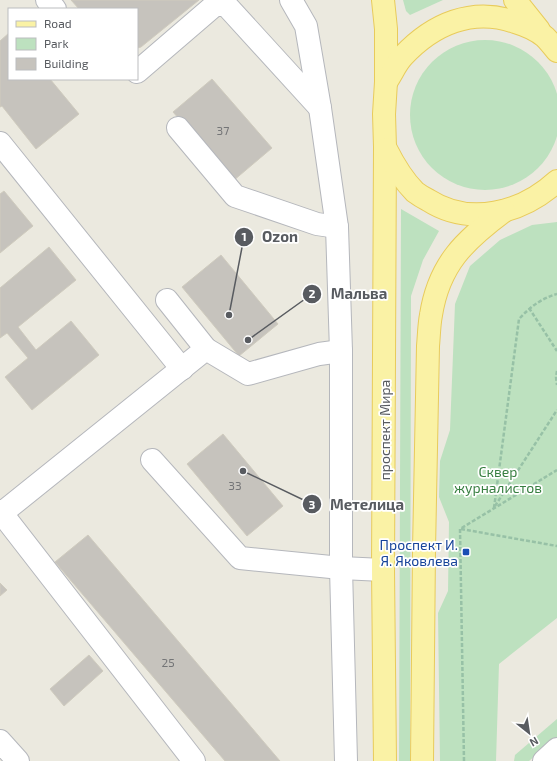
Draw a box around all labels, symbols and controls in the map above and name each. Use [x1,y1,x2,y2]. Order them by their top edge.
legend [8,8,138,80]
text: Road [44,16,72,30]
text: Park [44,36,69,50]
text: Building [44,56,89,70]
house number: 37 [217,123,229,137]
callout: Ozon [234,224,306,251]
text: Ozon [262,227,298,245]
text: 1 [241,229,247,243]
callout: Мальва [302,281,395,308]
text: Мальва [331,284,387,302]
text: 2 [309,286,316,300]
street label: проспект Мира [376,380,393,480]
park label: Сквер журналистов [454,463,542,496]
house number: 33 [228,478,242,492]
callout: Метелица [302,491,412,518]
text: Метелица [330,495,404,513]
text: 3 [309,497,316,511]
place label: Проспект И. Я. Яковлева [380,536,458,569]
marker: Проспект И. Я. Яковлева [461,547,471,557]
house number: 25 [161,655,175,669]
north arrow [509,713,549,753]
text: N [528,734,541,750]

